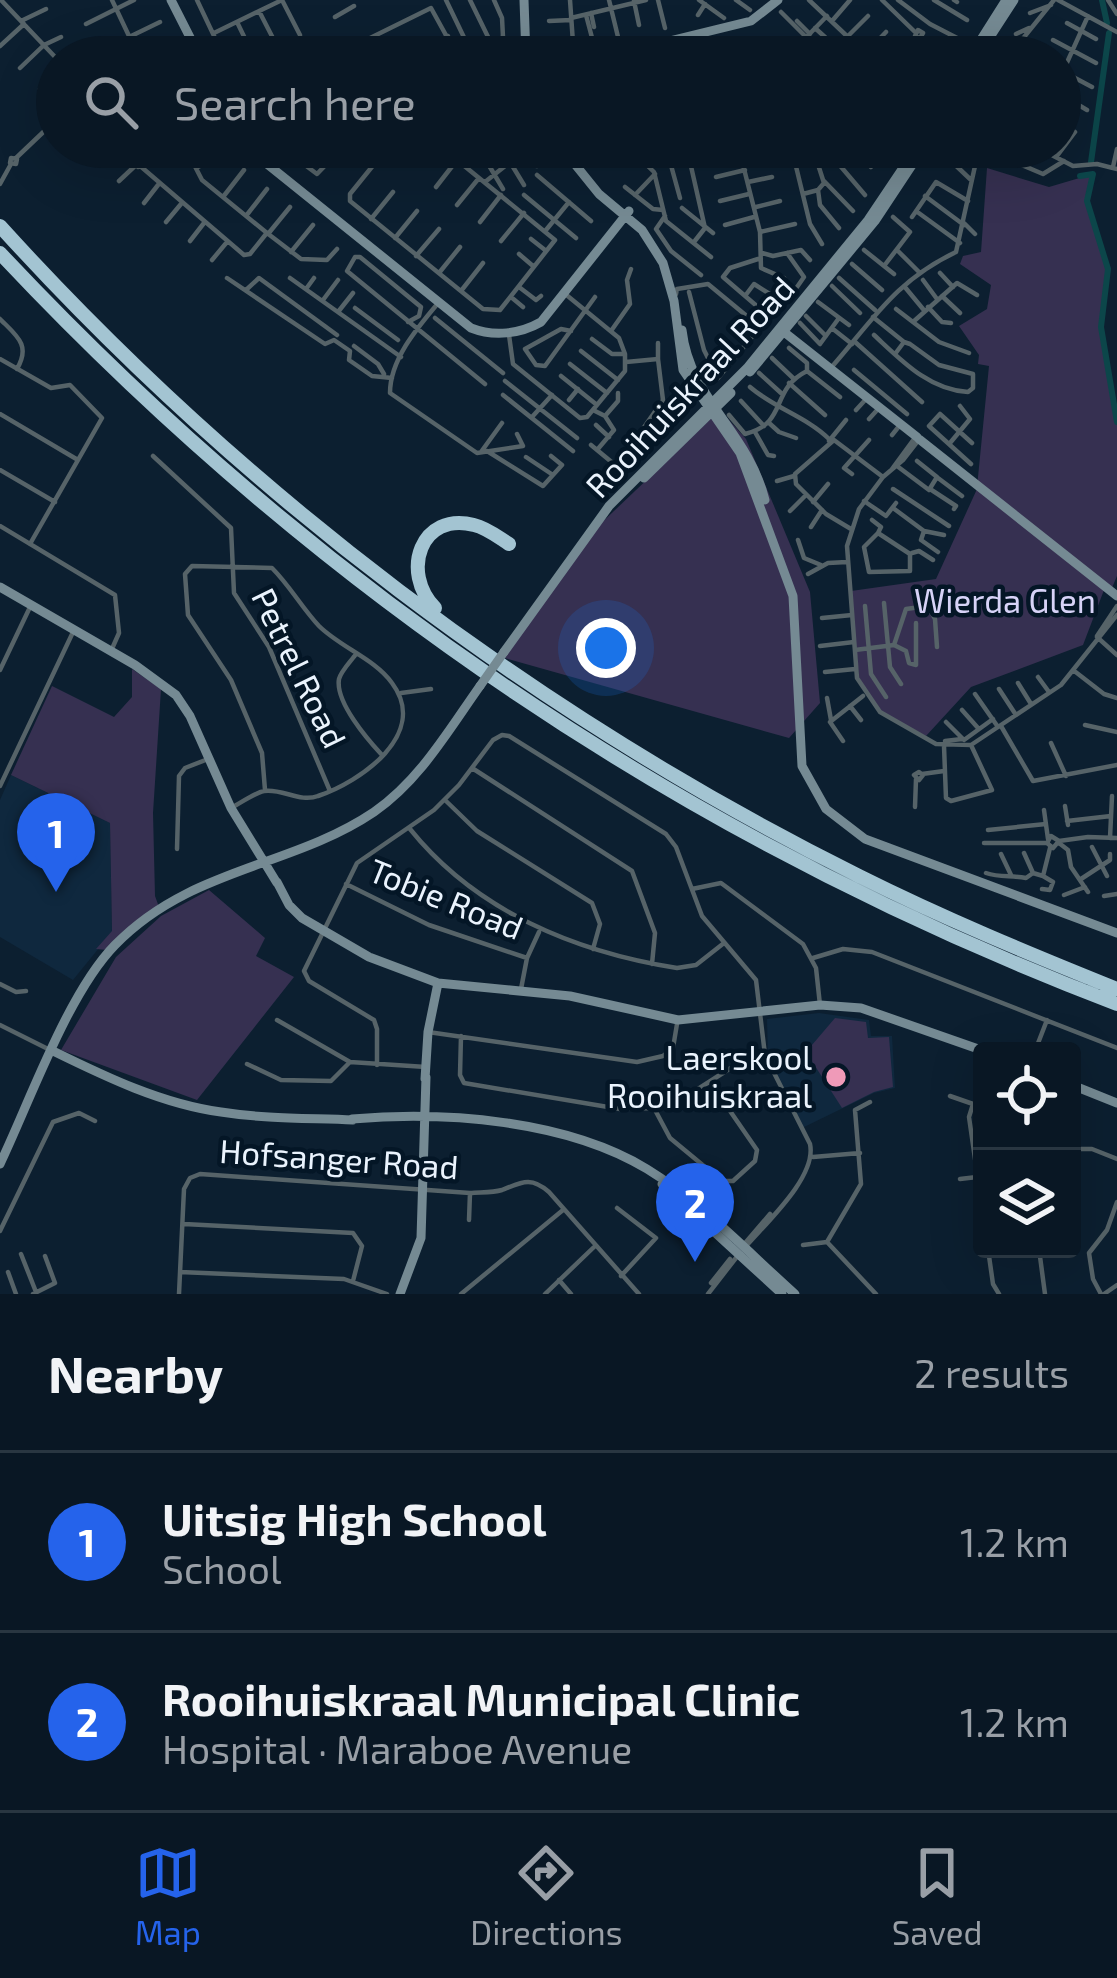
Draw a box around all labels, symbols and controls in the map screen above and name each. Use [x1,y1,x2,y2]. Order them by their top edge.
search box [36,36,1081,168]
icon: search [78,69,144,135]
text: Search here [174,75,416,129]
street label: Rooihuiskraal Road [577,268,802,505]
park label: Wierda Glen [914,580,1096,620]
street label: Petrel Road [244,581,356,754]
your location [576,618,636,678]
pin: 1 [17,793,95,892]
street label: Tobie Road [364,849,529,947]
place label: Laerskool Rooihuiskraal [607,1037,812,1115]
map controls [973,1042,1081,1258]
button: locate [973,1042,1081,1150]
marker: Laerskool Rooihuiskraal [823,1064,849,1090]
street label: Hofsanger Road [218,1130,460,1186]
button: layers [973,1150,1081,1258]
pin: 2 [656,1163,734,1262]
text: Nearby [48,1342,223,1403]
text: 2 results [914,1349,1069,1396]
text: Uitsig High School [162,1491,547,1545]
text: 1 [79,1518,95,1565]
text: 1.2 km [960,1518,1069,1565]
text: School [162,1545,282,1592]
text: Rooihuiskraal Municipal Clinic [162,1671,800,1725]
text: 2 [76,1698,98,1745]
text: 1.2 km [960,1698,1069,1745]
text: Hospital · Maraboe Avenue [162,1725,632,1772]
tab: Map [135,1840,201,1952]
tab: Directions [470,1840,622,1952]
tab: Saved [892,1840,982,1952]

